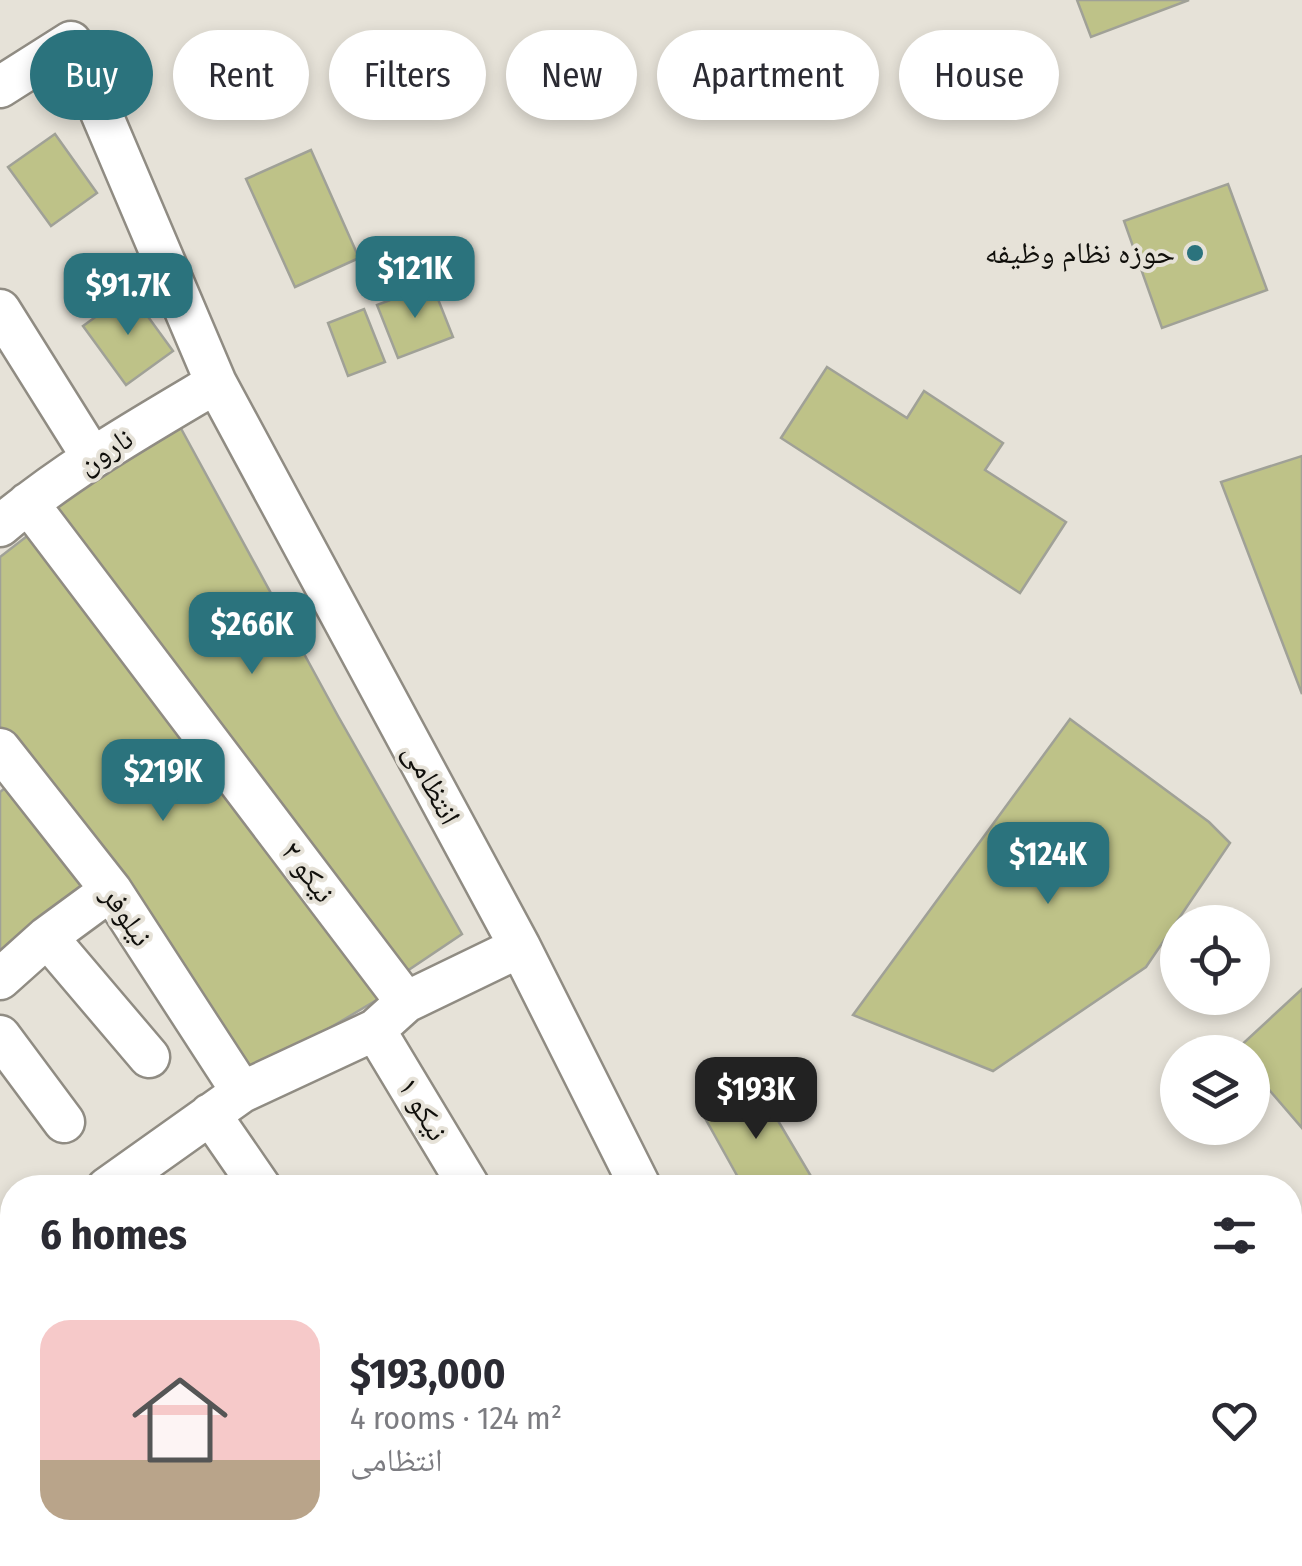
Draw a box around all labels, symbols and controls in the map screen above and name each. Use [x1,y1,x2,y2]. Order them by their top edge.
chip: Buy [30,30,153,120]
chip: Rent [173,30,309,120]
chip: Filters [329,30,486,120]
chip: New [506,30,637,120]
chip: Apartment [657,30,879,120]
chip: House [899,30,1059,120]
place label: حوزه نظام وظیفه [985,235,1175,272]
pin: $121K [345,236,485,321]
marker: حوزه نظام وظیفه [1184,242,1206,264]
text: $121K [378,249,452,287]
pin: $91.7K [47,253,209,338]
text: $91.7K [86,266,170,304]
street label: نارون [70,420,140,482]
pin: $266K [182,592,322,677]
text: $266K [211,605,293,643]
street label: انتظامی [396,737,468,831]
pin: $219K [93,739,233,824]
text: $219K [124,752,202,790]
pin: $124K [978,822,1118,907]
street label: نیکو ۲ [273,834,343,910]
text: $124K [1009,835,1087,873]
street label: نیلوفر [93,878,160,953]
map controls [1160,905,1270,1145]
button: locate [1160,905,1270,1015]
button: layers [1160,1035,1270,1145]
pin: $193K [686,1057,826,1142]
text: $193K [717,1070,795,1108]
street label: نیکو ۱ [390,1071,456,1147]
icon: filters [1207,1208,1262,1263]
text: 6 homes [40,1210,187,1260]
text: $193,000 [350,1349,506,1399]
icon: home [120,1360,240,1480]
icon: heart [1207,1393,1262,1448]
text: 4 rooms · 124 m² [350,1399,562,1437]
text: انتظامی [350,1441,443,1479]

